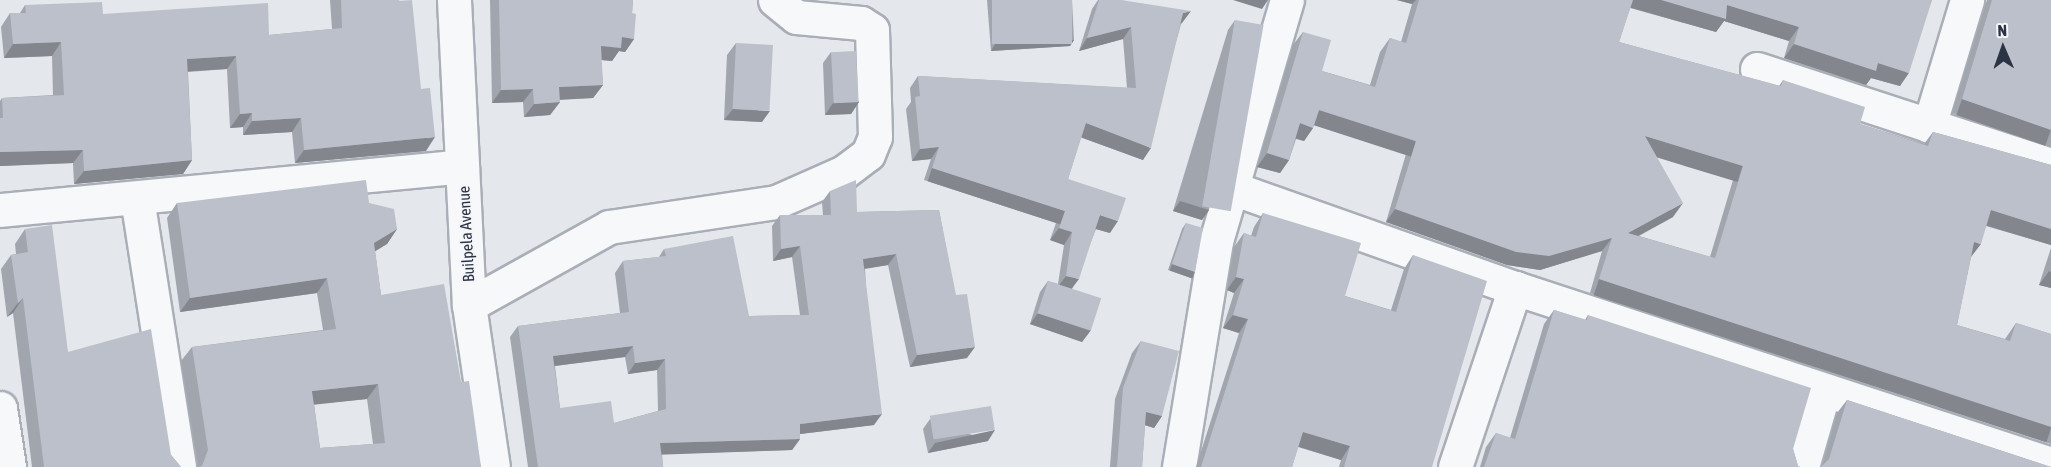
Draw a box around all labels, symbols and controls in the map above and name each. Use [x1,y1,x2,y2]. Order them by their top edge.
north arrow [1973,18,2033,78]
text: N [1997,21,2007,39]
street label: Builpela Avenue [454,185,478,283]

